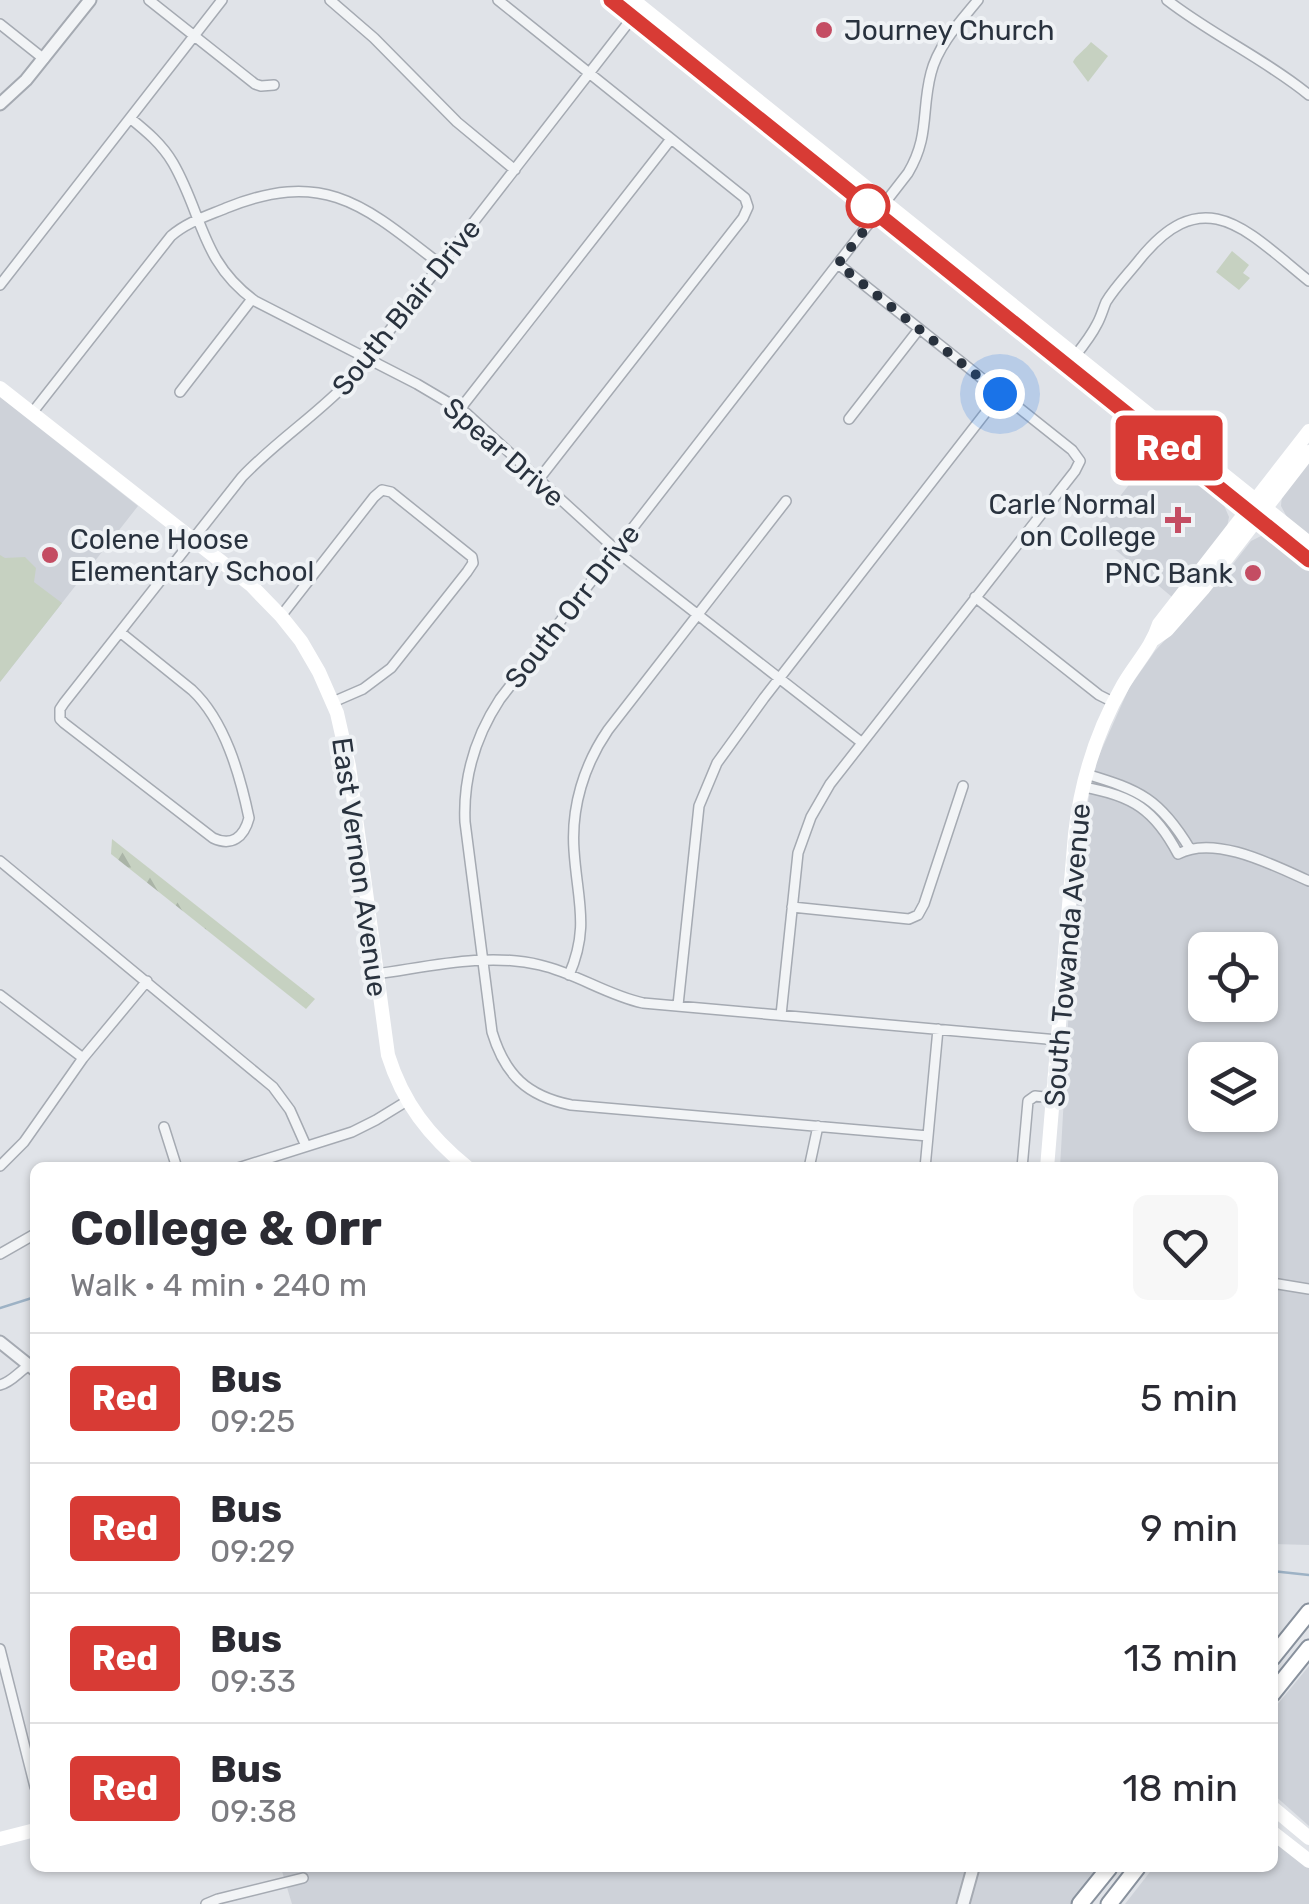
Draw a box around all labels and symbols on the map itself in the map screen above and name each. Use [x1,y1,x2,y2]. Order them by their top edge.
place label: Journey Church [844,14,1054,47]
marker: Journey Church [813,19,835,41]
unlabelled marker [847,185,889,227]
street label: South Blair Drive [325,213,488,402]
your location [975,369,1025,419]
street label: Spear Drive [436,391,571,514]
line badge: Red [1112,416,1226,480]
place label: Carle Normal on College [989,488,1156,553]
marker: Carle Normal on College [1165,507,1191,533]
street label: South Orr Drive [498,518,647,695]
place label: Colene Hoose Elementary School [70,523,314,588]
marker: Colene Hoose Elementary School [39,544,61,566]
place label: PNC Bank [1104,557,1234,590]
marker: PNC Bank [1242,562,1264,584]
street label: East Vernon Avenue [325,735,394,999]
street label: South Towanda Avenue [1038,802,1097,1108]

